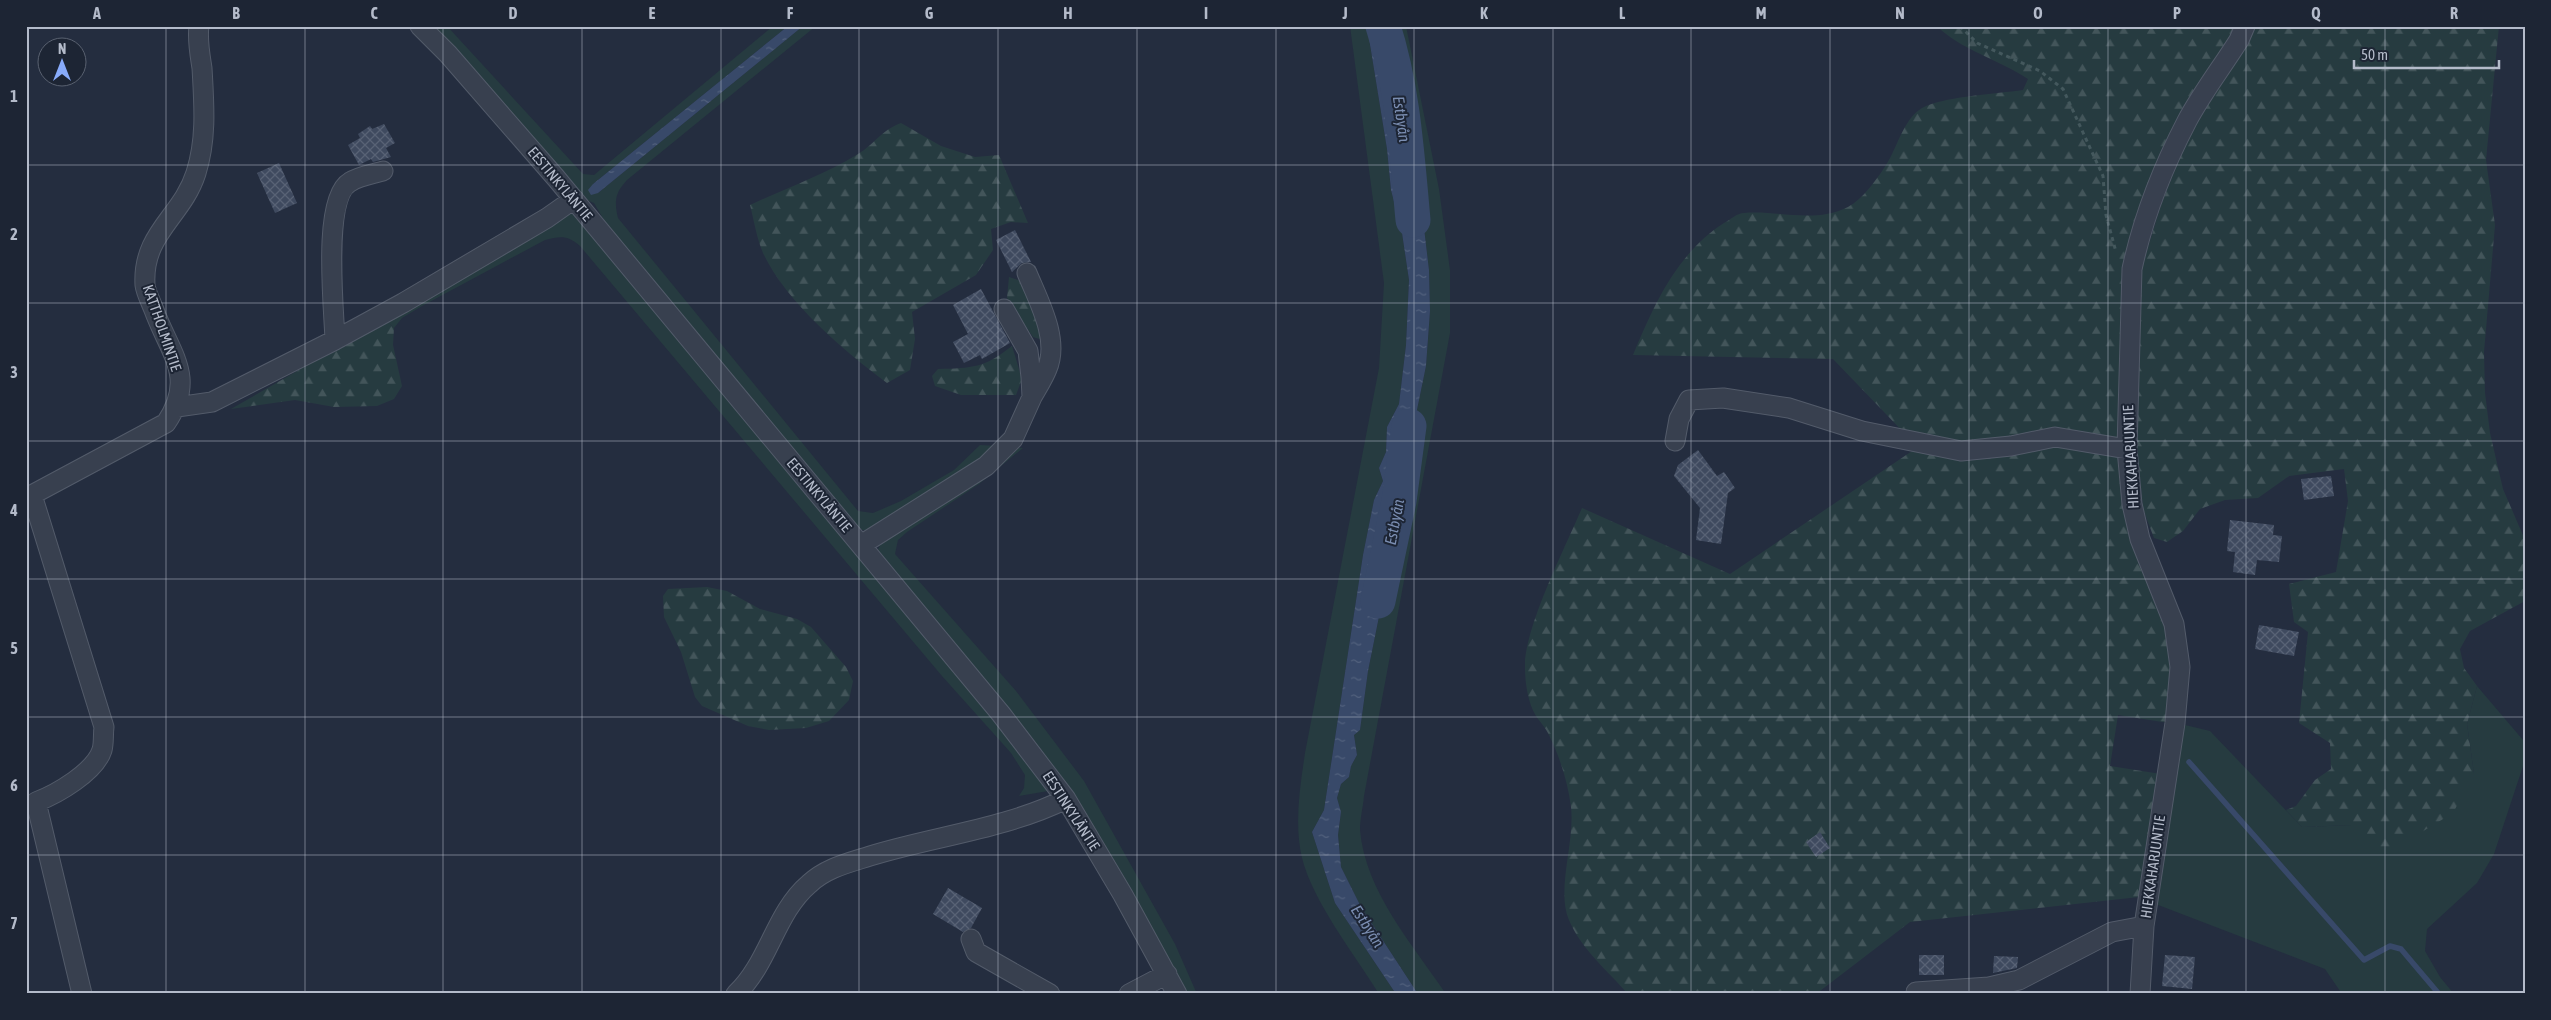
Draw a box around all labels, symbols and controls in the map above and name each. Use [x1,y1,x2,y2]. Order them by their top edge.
text: A [92,4,101,22]
text: B [232,4,240,22]
text: C [370,4,378,22]
text: D [509,4,518,22]
text: E [649,4,656,22]
text: F [787,4,794,22]
text: G [925,4,934,22]
text: H [1063,4,1073,22]
text: I [1204,4,1208,22]
text: J [1341,4,1348,22]
text: K [1480,4,1488,22]
text: L [1619,4,1626,22]
text: M [1756,4,1766,22]
text: N [1895,4,1905,22]
text: O [2033,4,2043,22]
text: P [2173,4,2181,22]
text: Q [2311,4,2321,22]
text: R [2450,4,2458,22]
north arrow [38,38,88,88]
scale bar [2354,38,2498,70]
text: N [58,41,66,57]
text: 50 m [2361,46,2388,63]
text: 1 [10,87,18,105]
water label: Estbyån [1389,95,1414,144]
street label: EESTINKYLÄNTIE [525,143,597,225]
text: 2 [10,225,18,243]
street label: KATTHOLMINTIE [140,282,185,374]
text: 3 [10,363,18,381]
street label: HIEKKAHARJUNTIE [2119,404,2142,509]
street label: EESTINKYLÄNTIE [784,454,856,536]
water label: Estbyån [1381,497,1408,547]
text: 4 [9,501,18,519]
text: 5 [10,639,18,657]
street label: EESTINKYLÄNTIE [1039,768,1104,854]
text: 6 [10,776,18,794]
street label: HIEKKAHARJUNTIE [2137,814,2168,920]
water label: Estbyån [1347,902,1388,951]
text: 7 [10,914,18,932]

